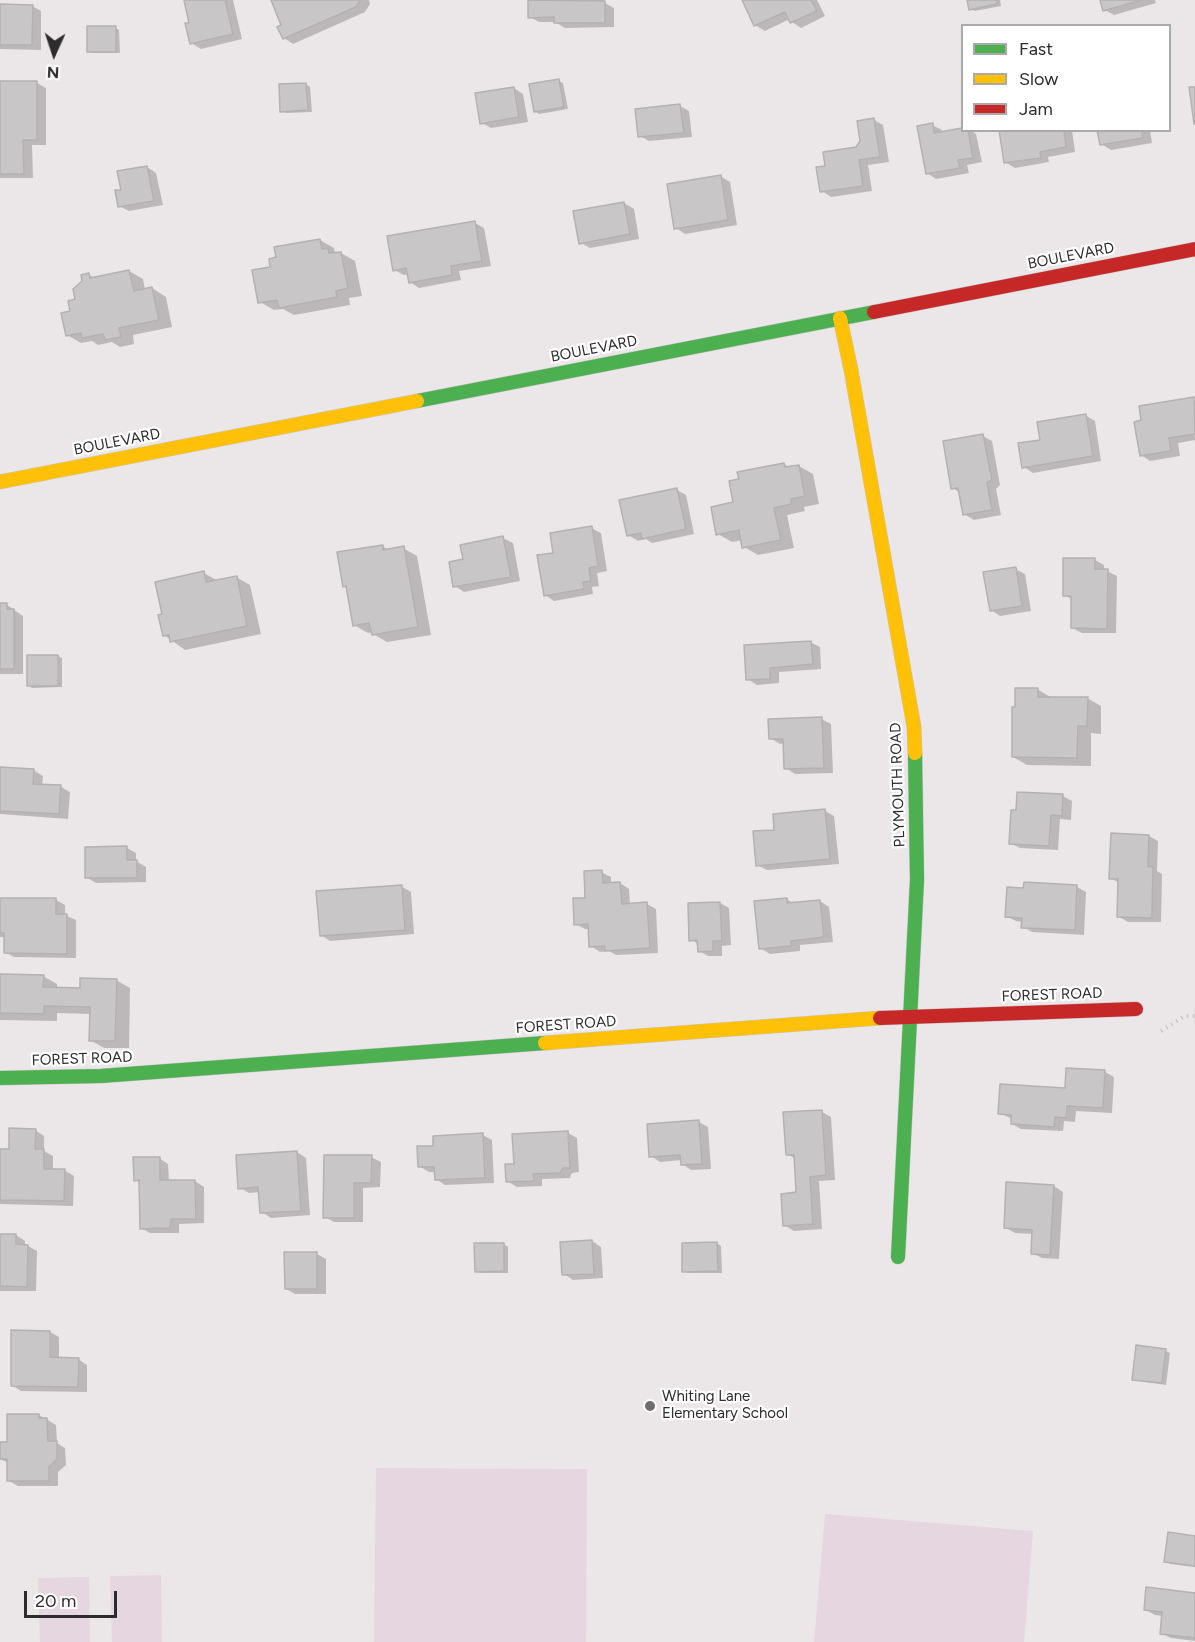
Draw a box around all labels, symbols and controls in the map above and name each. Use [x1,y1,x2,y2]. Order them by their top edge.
north arrow [24,24,84,84]
legend [961,24,1171,132]
text: Fast [1019,38,1053,60]
text: N [46,63,60,82]
text: Slow [1019,68,1058,90]
text: Jam [1019,98,1053,120]
street label: BOULEVARD [1026,239,1116,273]
street label: BOULEVARD [549,332,639,366]
street label: BOULEVARD [72,425,162,459]
street label: PLYMOUTH ROAD [887,722,909,848]
street label: FOREST ROAD [1001,984,1103,1006]
street label: FOREST ROAD [515,1013,617,1037]
street label: FOREST ROAD [31,1048,133,1070]
place label: Whiting Lane Elementary School [662,1388,788,1423]
marker: Whiting Lane Elementary School [643,1399,657,1413]
scale bar [27,1579,120,1617]
text: 20 m [35,1590,76,1612]

